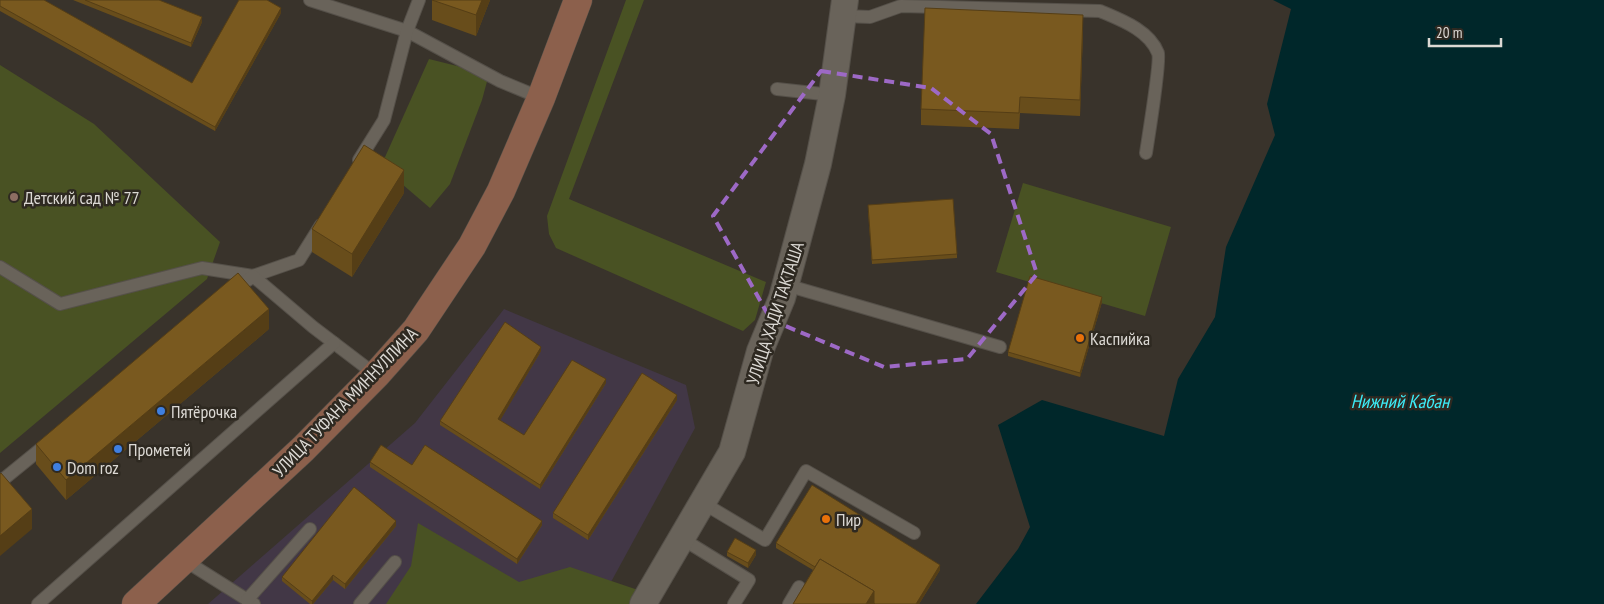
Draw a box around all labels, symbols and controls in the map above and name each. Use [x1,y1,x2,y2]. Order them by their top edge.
scale bar [1429,15,1502,47]
text: 20 m [1436,23,1462,42]
place label: Детский сад № 77 [24,186,140,209]
marker: Детский сад № 77 [8,191,20,203]
street label: УЛИЦА ХАДИ ТАКТАША [741,238,809,387]
street label: УЛИЦА ТУФАНА МИННУЛЛИНА [268,322,423,482]
place label: Каспийка [1090,327,1150,350]
marker: Каспийка [1074,332,1086,344]
water label: Нижний Кабан [1351,389,1451,413]
place label: Пятёрочка [171,400,237,423]
marker: Пятёрочка [155,405,167,417]
place label: Прометей [128,438,191,461]
marker: Прометей [112,443,124,455]
place label: Dom roz [67,456,119,479]
marker: Dom roz [51,461,63,473]
place label: Пир [836,508,861,531]
marker: Пир [820,513,832,525]

